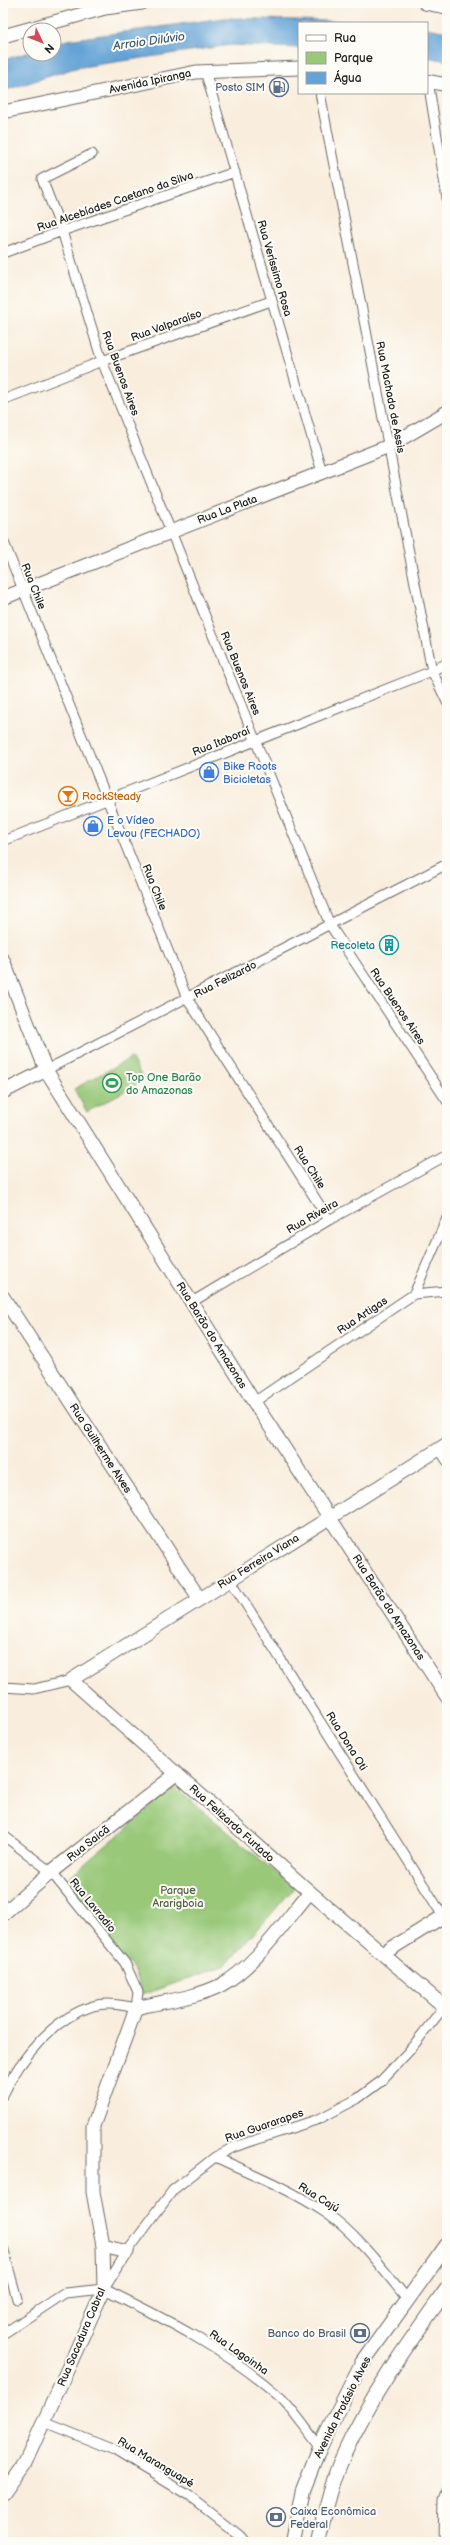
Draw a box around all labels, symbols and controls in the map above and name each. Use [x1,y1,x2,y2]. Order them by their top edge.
north arrow [22,22,62,62]
legend [298,22,428,94]
water label: Arroio Dilúvio [111,29,186,54]
text: Rua [334,31,356,46]
text: N [41,41,57,56]
text: Parque [334,51,373,66]
street label: Avenida Ipiranga [108,66,192,97]
text: Água [334,69,362,86]
fuel station icon: Posto SIM [268,76,290,98]
place label: Posto SIM [215,81,265,94]
street label: Rua Alcebíades Caetano da Silva [35,169,195,234]
street label: Rua Veríssimo Rosa [255,219,294,318]
street label: Rua Valparaíso [129,307,203,344]
street label: Rua Buenos Aires [99,329,142,418]
street label: Rua Machado de Assis [373,340,408,455]
street label: Rua La Plata [195,492,259,527]
street label: Rua Chile [18,561,49,612]
street label: Rua Buenos Aires [218,629,263,717]
street label: Rua Itaboraí [191,724,252,759]
place label: Bike Roots Bicicletas [223,760,277,786]
shop icon: Bike Roots Bicicletas [198,761,220,783]
bar icon: RockSteady [57,785,79,807]
place label: RockSteady [82,790,141,803]
place label: E o Vídeo Levou (FECHADO) [107,814,200,840]
shop icon: E o Vídeo Levou (FECHADO) [82,815,104,837]
street label: Rua Chile [139,862,170,913]
building icon: Recoleta [378,934,400,956]
place label: Recoleta [330,939,375,952]
street label: Rua Felizardo [192,958,259,1001]
street label: Rua Buenos Aires [367,966,428,1047]
place label: Top One Barão do Amazonas [126,1071,201,1097]
sports icon: Top One Barão do Amazonas [101,1072,123,1094]
street label: Rua Chile [291,1143,329,1192]
street label: Rua Riveira [284,1196,340,1236]
street label: Rua Barão do Amazonas [173,1280,250,1391]
street label: Rua Artigas [335,1294,390,1337]
street label: Rua Guilherme Alves [67,1401,135,1496]
street label: Rua Ferreira Viana [215,1531,301,1592]
street label: Rua Barão do Amazonas [350,1552,428,1663]
street label: Rua Dona Oti [323,1709,370,1773]
street label: Rua Felizardo Furtado [186,1782,277,1865]
street label: Rua Saicã [64,1823,112,1864]
street label: Rua Lavradio [67,1876,118,1935]
park label: Parque Ararigboia [153,1884,203,1910]
street label: Rua Guararapes [223,2106,306,2145]
street label: Rua Cajú [296,2180,342,2215]
street label: Rua Sacadura Cabral [55,2286,108,2388]
bank icon: Banco do Brasil [349,2322,371,2344]
street label: Rua Lagoinha [207,2327,271,2378]
place label: Banco do Brasil [267,2327,346,2340]
street label: Avenida Protásio Alves [311,2354,374,2460]
street label: Rua Maranguapé [115,2435,197,2491]
place label: Caixa Econômica Federal [290,2505,376,2531]
bank icon: Caixa Econômica Federal [265,2506,287,2528]

